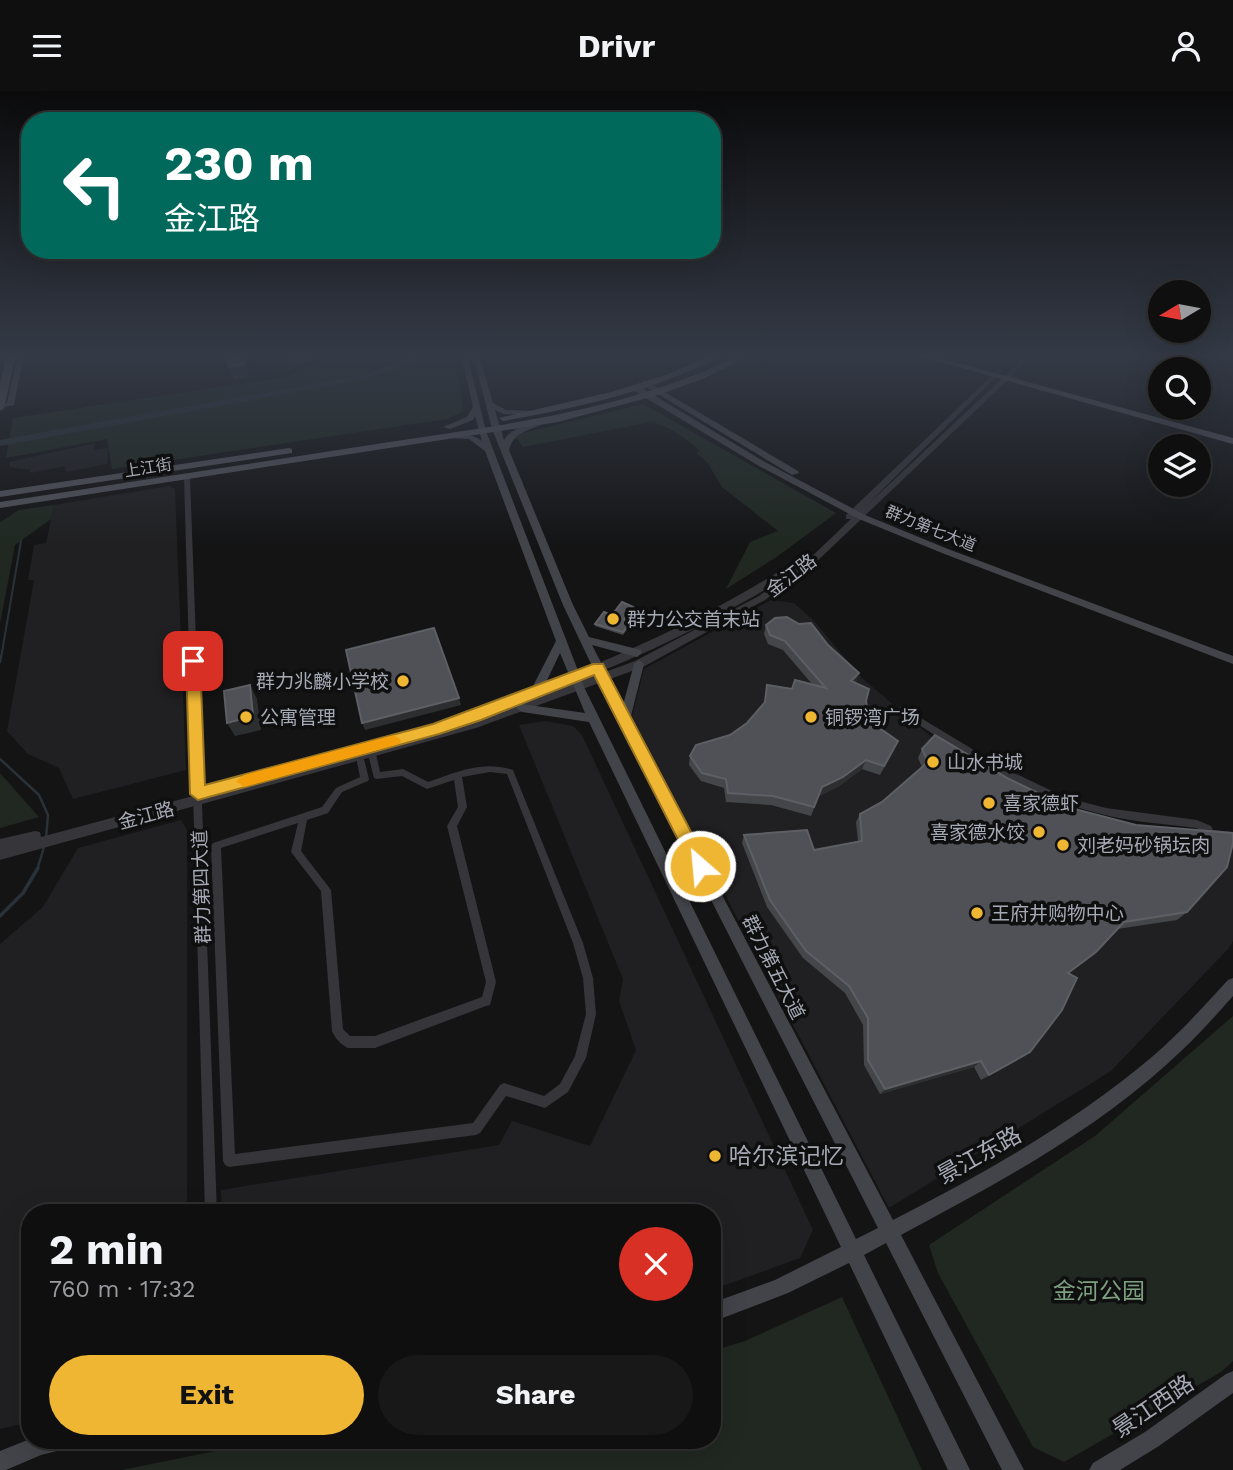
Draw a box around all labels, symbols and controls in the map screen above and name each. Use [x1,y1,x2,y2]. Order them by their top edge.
icon: menu [28,27,66,65]
text: Drivr [578,27,655,65]
icon: person [1167,27,1205,65]
text: 230 m [164,134,314,192]
icon: left [49,140,140,231]
text: 金江路 [164,200,260,238]
north arrow [1148,280,1211,343]
map controls [1148,280,1211,497]
button: search [1148,357,1211,420]
button: layers [1148,434,1211,497]
street label: 上江街 [123,454,173,481]
street label: 群力第七大道 [883,502,979,555]
street label: 金江路 [762,549,821,602]
place label: 群力公交首末站 [627,608,760,631]
marker: 群力公交首末站 [605,611,621,627]
pin [163,631,223,691]
icon: arrive [174,642,212,680]
place label: 群力兆麟小学校 [256,670,389,693]
marker: 群力兆麟小学校 [395,673,411,689]
place label: 公寓管理 [260,706,336,729]
place label: 铜锣湾广场 [825,706,920,729]
marker: 公寓管理 [238,709,254,725]
marker: 铜锣湾广场 [803,709,819,725]
place label: 山水书城 [947,751,1023,774]
marker: 山水书城 [925,754,941,770]
place label: 喜家德虾 [1003,792,1079,815]
marker: 喜家德虾 [981,795,997,811]
street label: 金江路 [116,797,177,834]
place label: 喜家德水饺 [930,821,1025,844]
marker: 喜家德水饺 [1031,824,1047,840]
position arrow [663,829,737,903]
street label: 群力第四大道 [188,830,215,944]
place label: 刘老妈砂锅坛肉 [1077,834,1210,857]
marker: 刘老妈砂锅坛肉 [1055,837,1071,853]
place label: 王府井购物中心 [991,902,1124,925]
marker: 王府井购物中心 [969,905,985,921]
street label: 群力第五大道 [737,911,810,1023]
street label: 景江东路 [932,1121,1026,1190]
place label: 哈尔滨记忆 [729,1143,844,1170]
marker: 哈尔滨记忆 [707,1148,723,1164]
text: 2 min [49,1225,164,1274]
button: close [619,1227,693,1301]
text: 760 m · 17:32 [49,1276,195,1303]
park label: 金河公园 [1053,1278,1145,1305]
button: Exit [49,1355,364,1435]
button: Share [378,1355,693,1435]
street label: 景江西路 [1108,1369,1199,1443]

